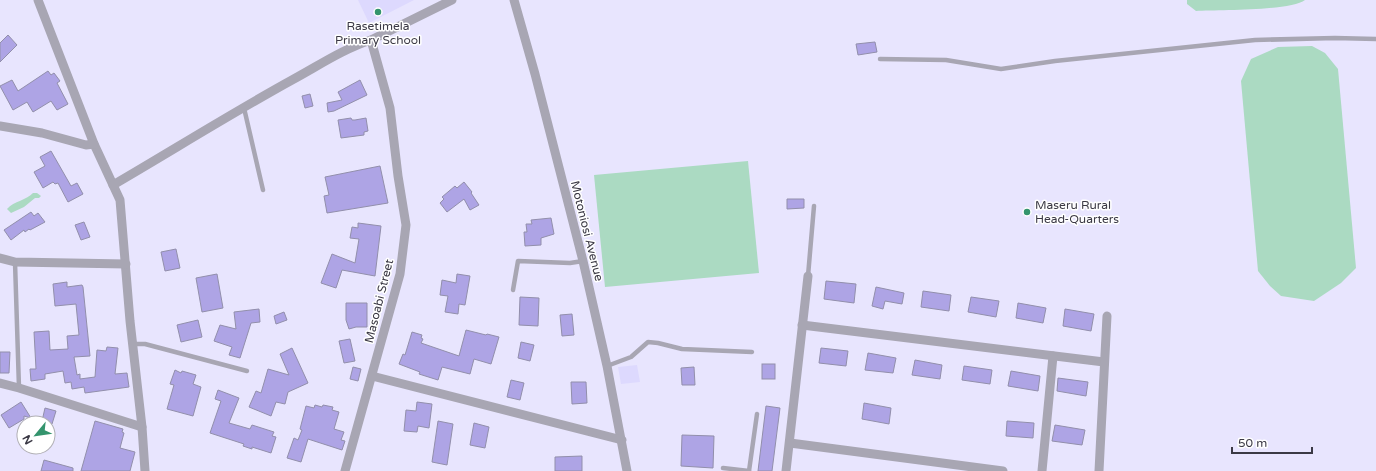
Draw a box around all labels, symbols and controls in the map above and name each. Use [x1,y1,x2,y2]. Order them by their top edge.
marker: Rasetimela Primary School [373,7,383,17]
place label: Rasetimela Primary School [335,19,421,47]
street label: Motoniosi Avenue [568,179,606,283]
place label: Maseru Rural Head-Quarters [1035,198,1119,226]
marker: Maseru Rural Head-Quarters [1022,207,1032,217]
street label: Masoabi Street [362,257,396,344]
north arrow [16,415,56,455]
scale bar [1232,429,1312,455]
text: N [20,433,36,447]
text: 50 m [1238,436,1267,450]

